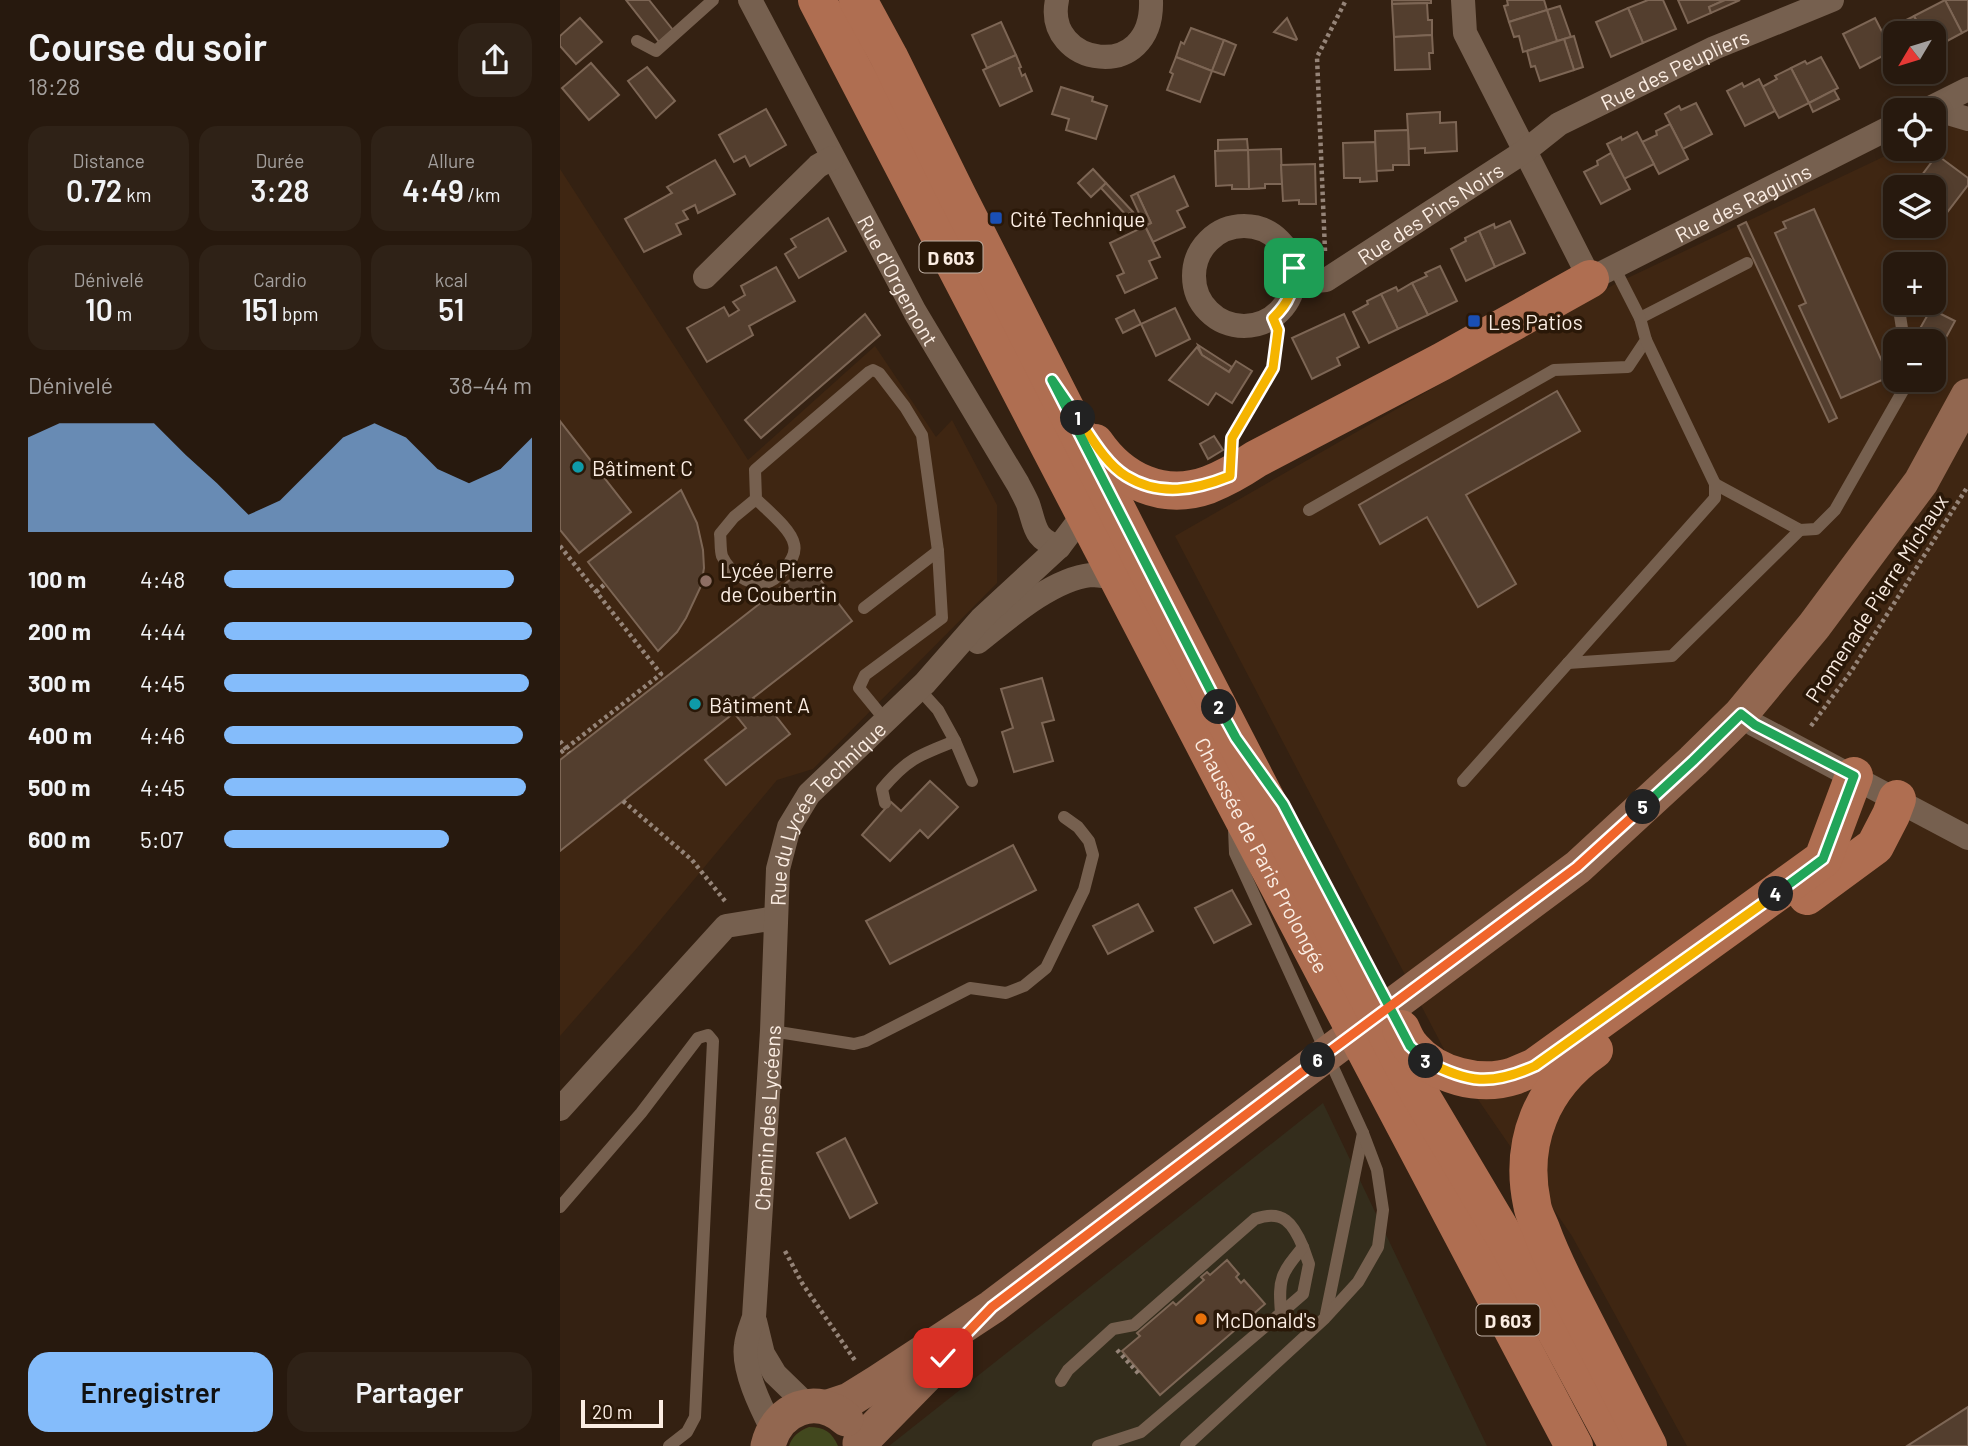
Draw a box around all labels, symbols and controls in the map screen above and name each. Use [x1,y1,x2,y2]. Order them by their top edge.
north arrow [1883,21,1946,84]
map controls [1883,21,1946,392]
text: Course du soir [28,23,267,69]
button: share [458,23,532,97]
street label: Rue des Peupliers [1596,23,1752,114]
text: 18:28 [28,72,80,100]
button: locate [1883,98,1946,161]
text: Distance [72,149,145,172]
text: Durée [256,149,304,172]
text: Allure [428,149,475,172]
street label: Rue des Pins Noirs [1352,156,1507,269]
street label: Rue des Raguins [1670,157,1815,247]
text: 0.72 [66,172,122,208]
text: 3:28 [250,172,310,208]
text: 4:49 [402,172,464,208]
button: layers [1883,175,1946,238]
text: km [122,183,151,206]
text: /km [464,183,500,206]
place label: Cité Technique [1010,206,1145,231]
marker: Cité Technique [988,210,1004,226]
street label: Rue d'Orgemont [853,211,944,350]
pin [1264,238,1324,298]
road number: D 603 [920,242,982,272]
icon: arrive [1275,249,1313,287]
button: + [1883,252,1946,315]
text: Dénivelé [74,268,144,291]
text: Cardio [253,268,307,291]
text: kcal [435,268,468,291]
text: 10 [85,291,113,327]
text: 151 [242,291,278,327]
text: 51 [438,291,464,327]
text: m [113,302,132,325]
text: bpm [278,302,318,325]
place label: Les Patios [1488,309,1583,334]
marker: Les Patios [1466,313,1482,329]
button: − [1883,329,1946,392]
text: Dénivelé [28,371,113,399]
text: 38–44 m [449,371,532,399]
pin: 1 [1060,400,1096,436]
text: 1 [1074,406,1081,429]
place label: Bâtiment C [592,455,693,480]
marker: Bâtiment C [570,459,586,475]
street label: Promenade Pierre Michaux [1799,489,1953,707]
place label: Lycée Pierre de Coubertin [720,557,837,606]
text: 100 m [28,565,86,593]
text: 4:48 [140,565,185,593]
marker: Lycée Pierre de Coubertin [698,573,714,589]
text: 200 m [28,617,91,645]
text: 4:44 [140,617,186,645]
text: 300 m [28,669,90,697]
text: 4:45 [140,669,185,697]
pin: 2 [1202,690,1236,724]
place label: Bâtiment A [709,692,810,717]
text: 2 [1213,695,1224,718]
marker: Bâtiment A [687,696,703,712]
street label: Rue du Lycée Technique [764,715,890,906]
text: 400 m [28,721,92,749]
text: 4:46 [140,721,185,749]
street label: Chaussée de Paris Prolongée [1190,733,1335,977]
text: 500 m [28,773,90,801]
text: 4:45 [140,773,185,801]
pin: 5 [1626,790,1660,824]
text: 5 [1637,795,1648,818]
text: 600 m [28,825,90,853]
text: 5:07 [140,825,184,853]
pin: 4 [1758,876,1794,912]
text: 4 [1770,882,1781,905]
street label: Chemin des Lycéens [748,1025,785,1211]
pin: 6 [1300,1042,1336,1078]
pin: 3 [1408,1044,1444,1078]
text: 6 [1312,1048,1323,1071]
text: 3 [1420,1049,1431,1072]
road number: D 603 [1476,1304,1539,1336]
place label: McDonald's [1215,1307,1316,1332]
marker: McDonald's [1193,1311,1209,1327]
pin [913,1328,973,1388]
icon: check [924,1339,962,1377]
button: Enregistrer [28,1352,273,1432]
button: Partager [287,1352,532,1432]
scale bar [581,1397,663,1429]
text: 20 m [592,1400,632,1423]

